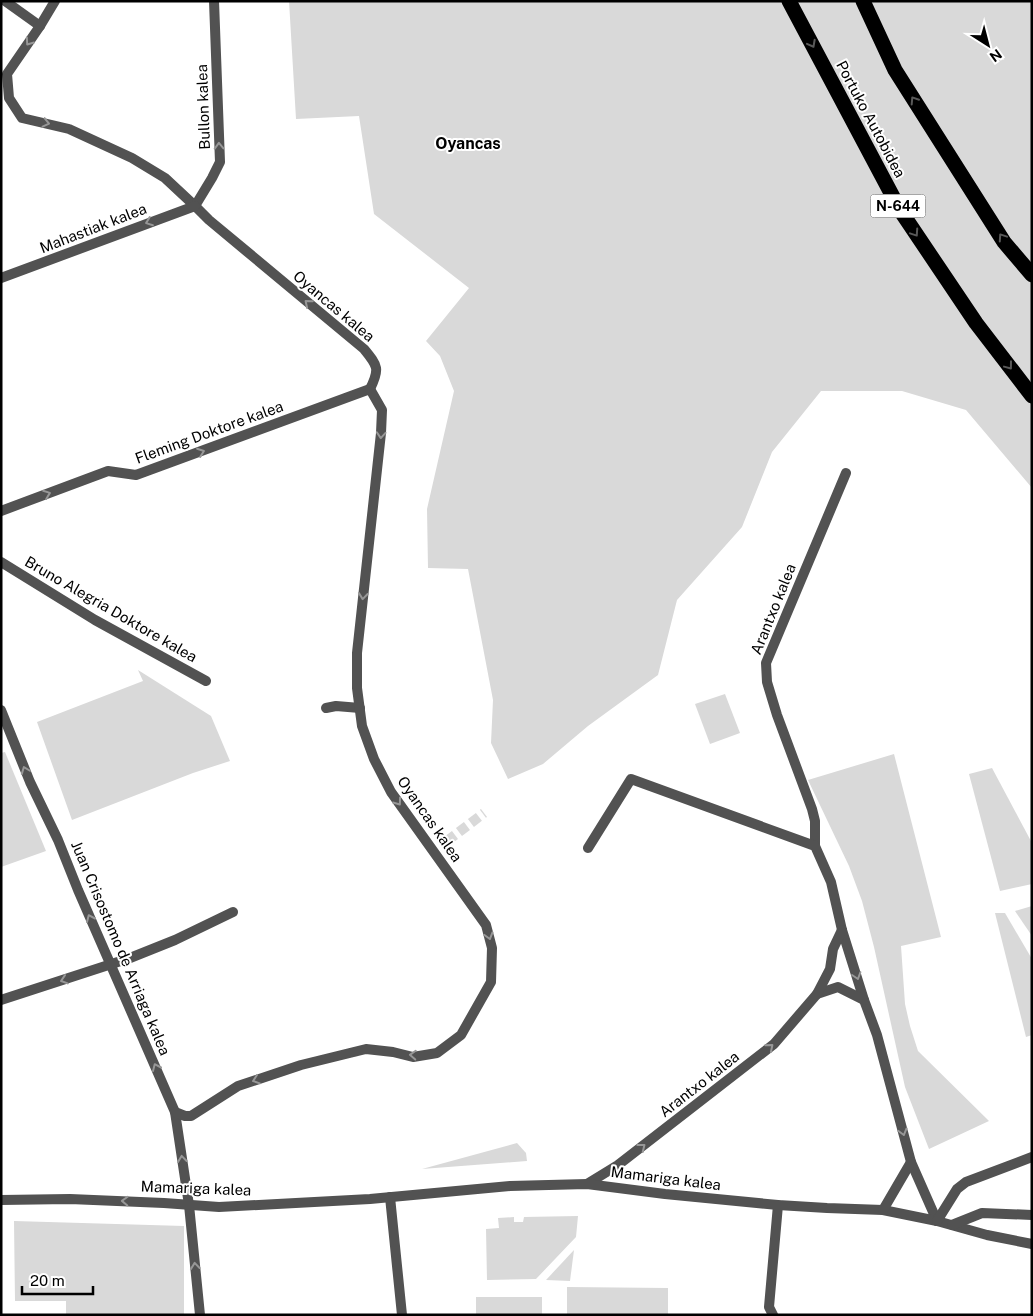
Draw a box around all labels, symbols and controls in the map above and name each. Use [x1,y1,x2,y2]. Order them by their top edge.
north arrow [963,20,1013,70]
one-way arrow [26,36,35,46]
one-way arrow [806,39,816,48]
text: N [987,46,1005,65]
street label: Portuko Autobidea [833,58,909,180]
street label: Bullon kalea [193,64,213,150]
one-way arrow [911,97,920,106]
one-way arrow [42,118,50,128]
district label: Oyancas [435,134,501,153]
one-way arrow [214,142,224,150]
road number: N-644 [870,195,926,218]
street label: Mahastiak kalea [37,200,149,256]
one-way arrow [146,217,154,227]
one-way arrow [909,227,918,236]
one-way arrow [999,233,1008,243]
street label: Oyancas kalea [290,267,378,345]
one-way arrow [305,300,314,308]
one-way arrow [1003,360,1011,369]
street label: Fleming Doktore kalea [133,397,285,467]
one-way arrow [376,431,387,439]
one-way arrow [196,448,204,458]
one-way arrow [42,490,51,500]
street label: Bruno Alegria Doktore kalea [22,553,200,665]
street label: Arantxo kalea [747,561,799,657]
one-way arrow [358,593,369,601]
one-way arrow [21,766,31,774]
street label: Oyancas kalea [394,773,466,865]
one-way arrow [392,796,400,805]
street label: Juan Crisostomo de Arriaga kalea [68,838,174,1058]
one-way arrow [86,915,96,923]
one-way arrow [483,931,493,939]
one-way arrow [851,972,861,980]
one-way arrow [60,974,69,984]
one-way arrow [764,1045,773,1053]
street label: Arantxo kalea [656,1048,742,1120]
one-way arrow [408,1050,416,1061]
one-way arrow [151,1063,162,1072]
one-way arrow [252,1075,260,1085]
one-way arrow [898,1127,908,1135]
one-way arrow [636,1144,645,1152]
one-way arrow [177,1154,188,1162]
street label: Mamariga kalea [610,1163,722,1193]
street label: Mamariga kalea [140,1178,252,1198]
one-way arrow [120,1196,128,1207]
one-way arrow [190,1262,201,1270]
scale bar [22,1264,94,1296]
text: 20 m [30,1272,65,1289]

